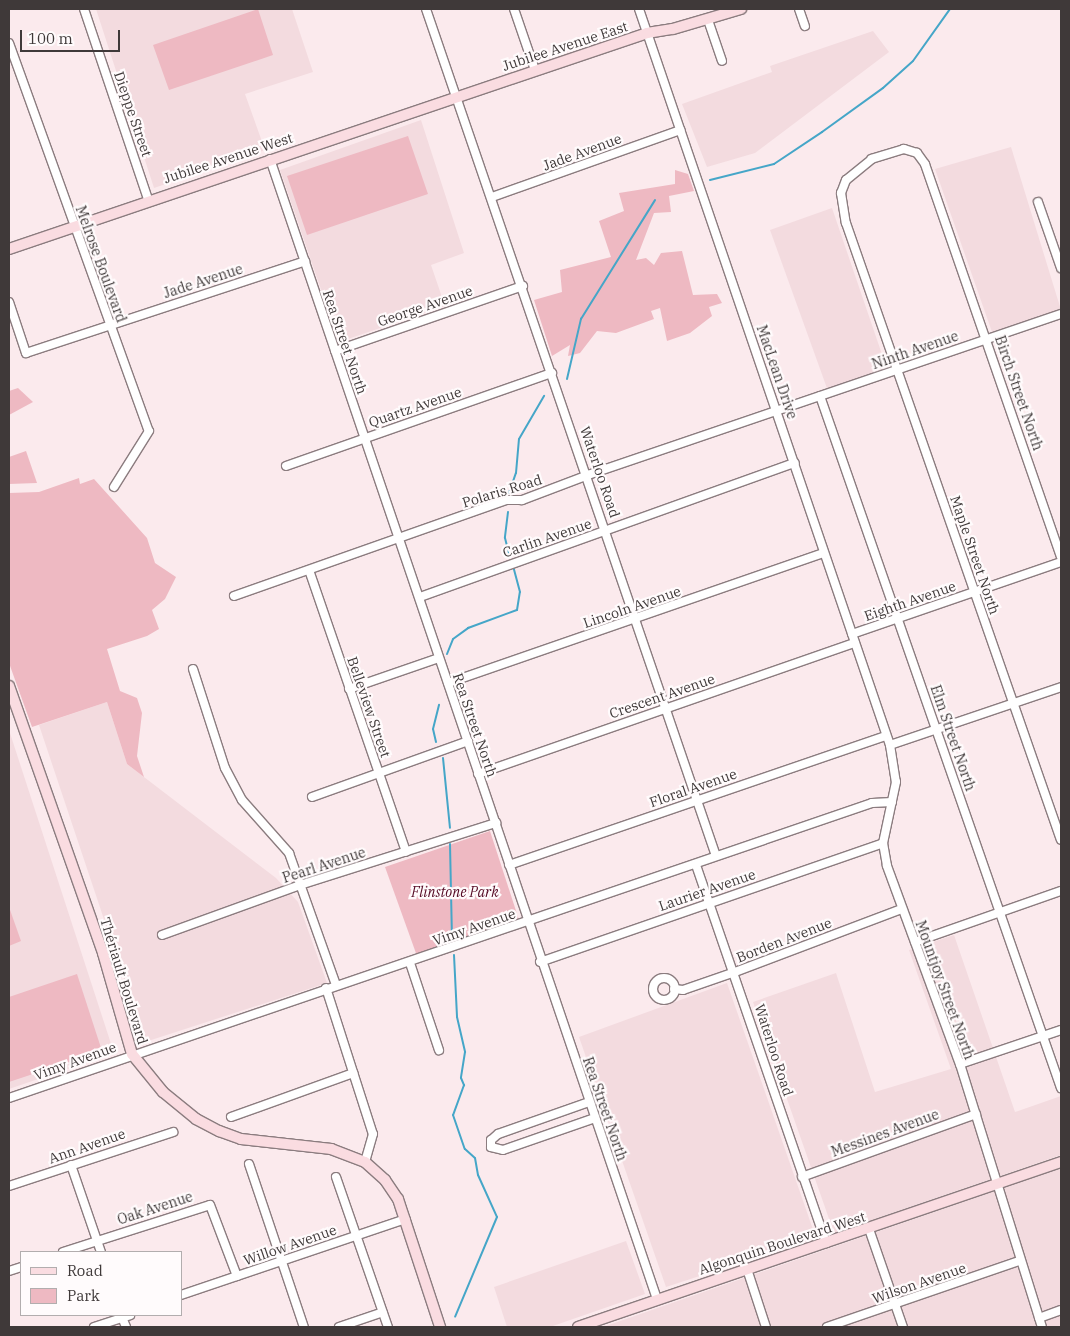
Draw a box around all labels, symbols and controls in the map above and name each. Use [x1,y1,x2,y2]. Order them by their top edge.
street label: Jubilee Avenue East [500,18,630,74]
scale bar [22,20,122,52]
text: 100 m [28,29,73,48]
street label: Dieppe Street [111,69,155,159]
street label: Jubilee Avenue West [161,129,295,187]
street label: Jade Avenue [540,130,624,174]
street label: Melrose Boulevard [72,203,130,325]
street label: Jade Avenue [161,260,245,302]
street label: George Avenue [375,282,475,330]
street label: Rea Street North [319,288,371,396]
street label: MacLean Drive [753,323,801,421]
street label: Ninth Avenue [870,327,960,373]
street label: Birch Street North [991,333,1047,453]
street label: Quartz Avenue [366,383,464,431]
street label: Waterloo Road [576,424,624,520]
street label: Polaris Road [460,471,544,511]
street label: Maple Street North [947,493,1003,617]
street label: Carlin Avenue [500,515,594,561]
street label: Eighth Avenue [862,577,958,625]
street label: Lincoln Avenue [581,582,683,632]
street label: Belleview Street [344,654,394,760]
street label: Crescent Avenue [607,670,717,722]
street label: Rea Street North [449,671,501,779]
street label: Elm Street North [927,683,979,793]
street label: Floral Avenue [647,765,739,811]
street label: Pearl Avenue [280,844,368,886]
street label: Laurier Avenue [656,866,758,914]
park label: Flinstone Park [411,884,499,900]
street label: Vimy Avenue [430,905,518,949]
street label: Borden Avenue [734,914,834,966]
street label: Thériault Boulevard [97,915,151,1047]
street label: Mountjoy Street North [912,918,978,1062]
street label: Waterloo Road [751,1002,797,1098]
street label: Vimy Avenue [31,1038,119,1084]
street label: Rea Street North [579,1055,631,1163]
street label: Messines Avenue [829,1106,941,1160]
street label: Ann Avenue [46,1125,128,1167]
street label: Oak Avenue [115,1188,195,1228]
street label: Algonquin Boulevard West [697,1208,867,1278]
street label: Willow Avenue [241,1221,339,1269]
legend [20,1251,182,1316]
street label: Wilson Avenue [870,1259,968,1307]
text: Road [67,1261,103,1280]
text: Park [67,1286,100,1305]

